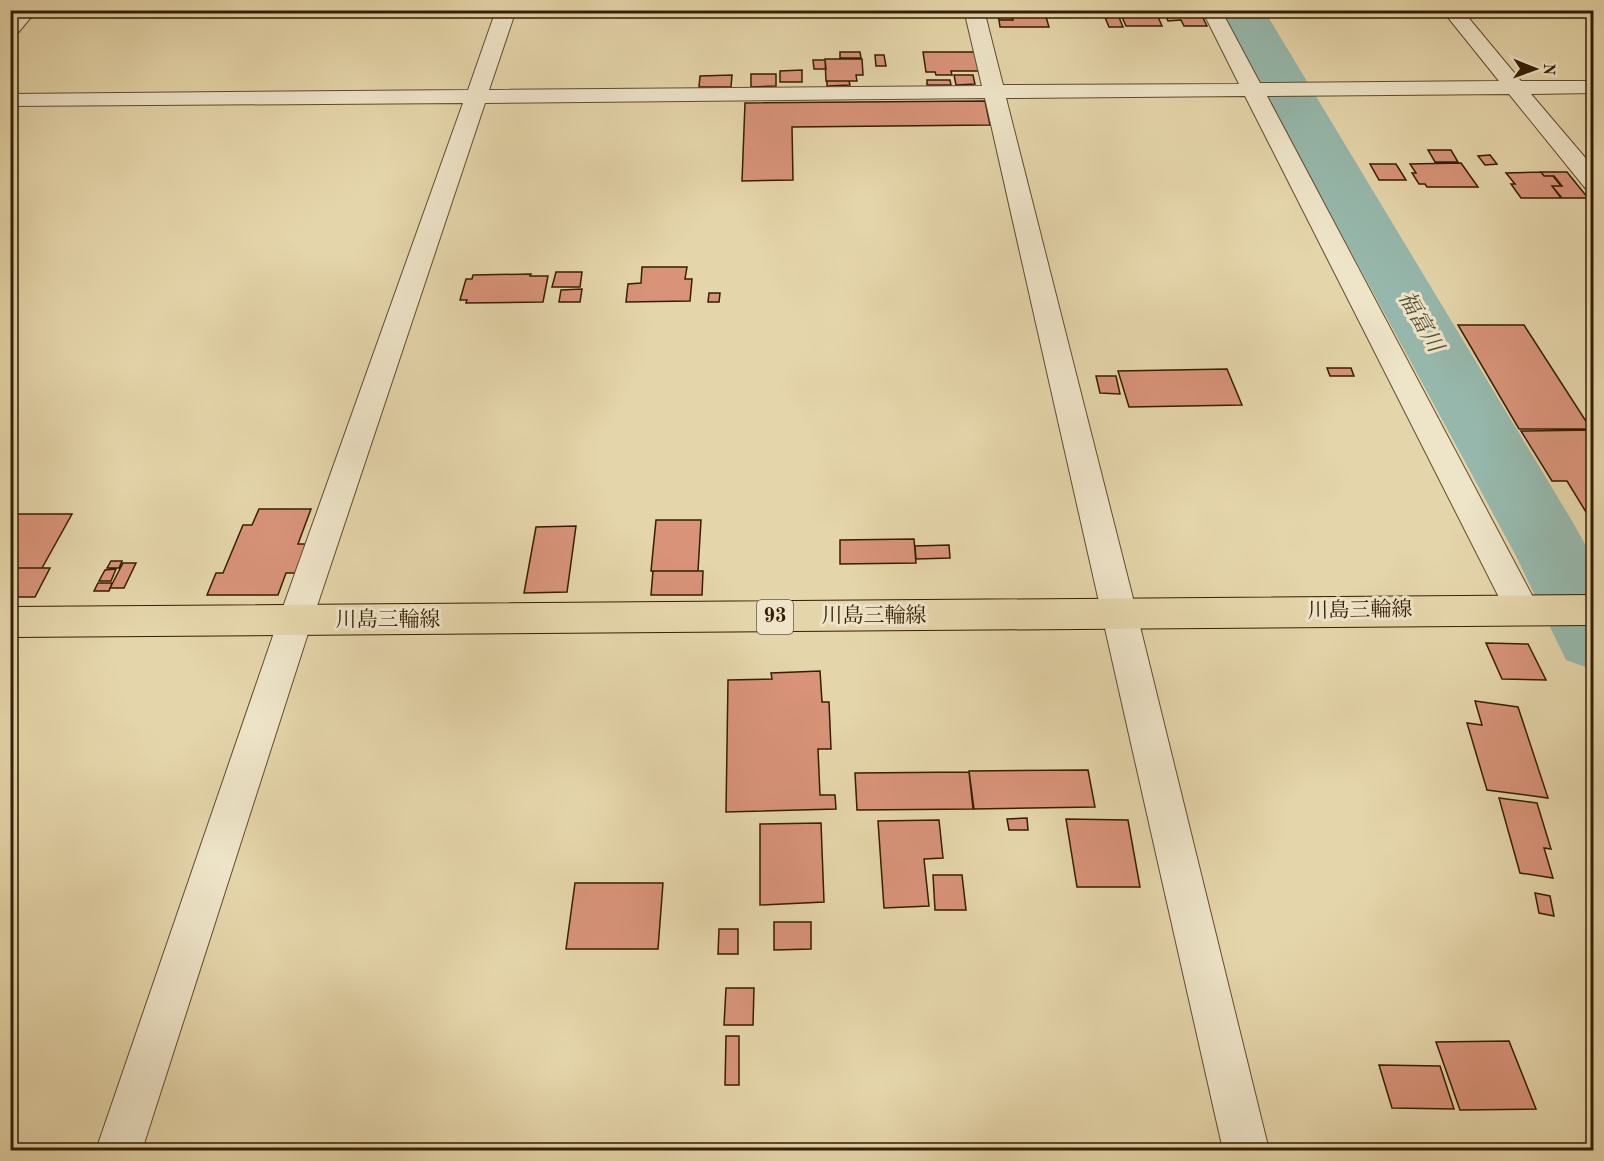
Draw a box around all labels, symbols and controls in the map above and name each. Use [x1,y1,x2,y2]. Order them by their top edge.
north arrow [1505,39,1565,99]
text: N [1540,63,1556,76]
water label: 福富川 [1394,287,1449,358]
street label: 川島三輪線 [1307,598,1413,622]
road number: 93 [757,600,793,634]
street label: 川島三輪線 [822,604,927,627]
street label: 川島三輪線 [336,608,441,631]

